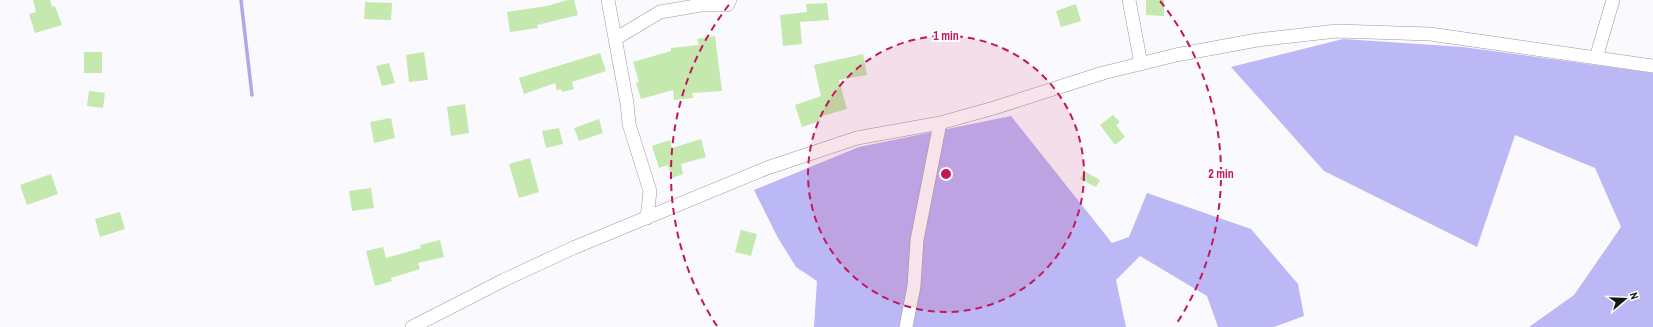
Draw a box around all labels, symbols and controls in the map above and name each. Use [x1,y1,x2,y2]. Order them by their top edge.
text: 1 min [933,28,959,44]
text: 2 min [1208,166,1234,182]
centre of rings [939,167,953,181]
north arrow [1605,279,1645,319]
text: N [1627,290,1642,301]

